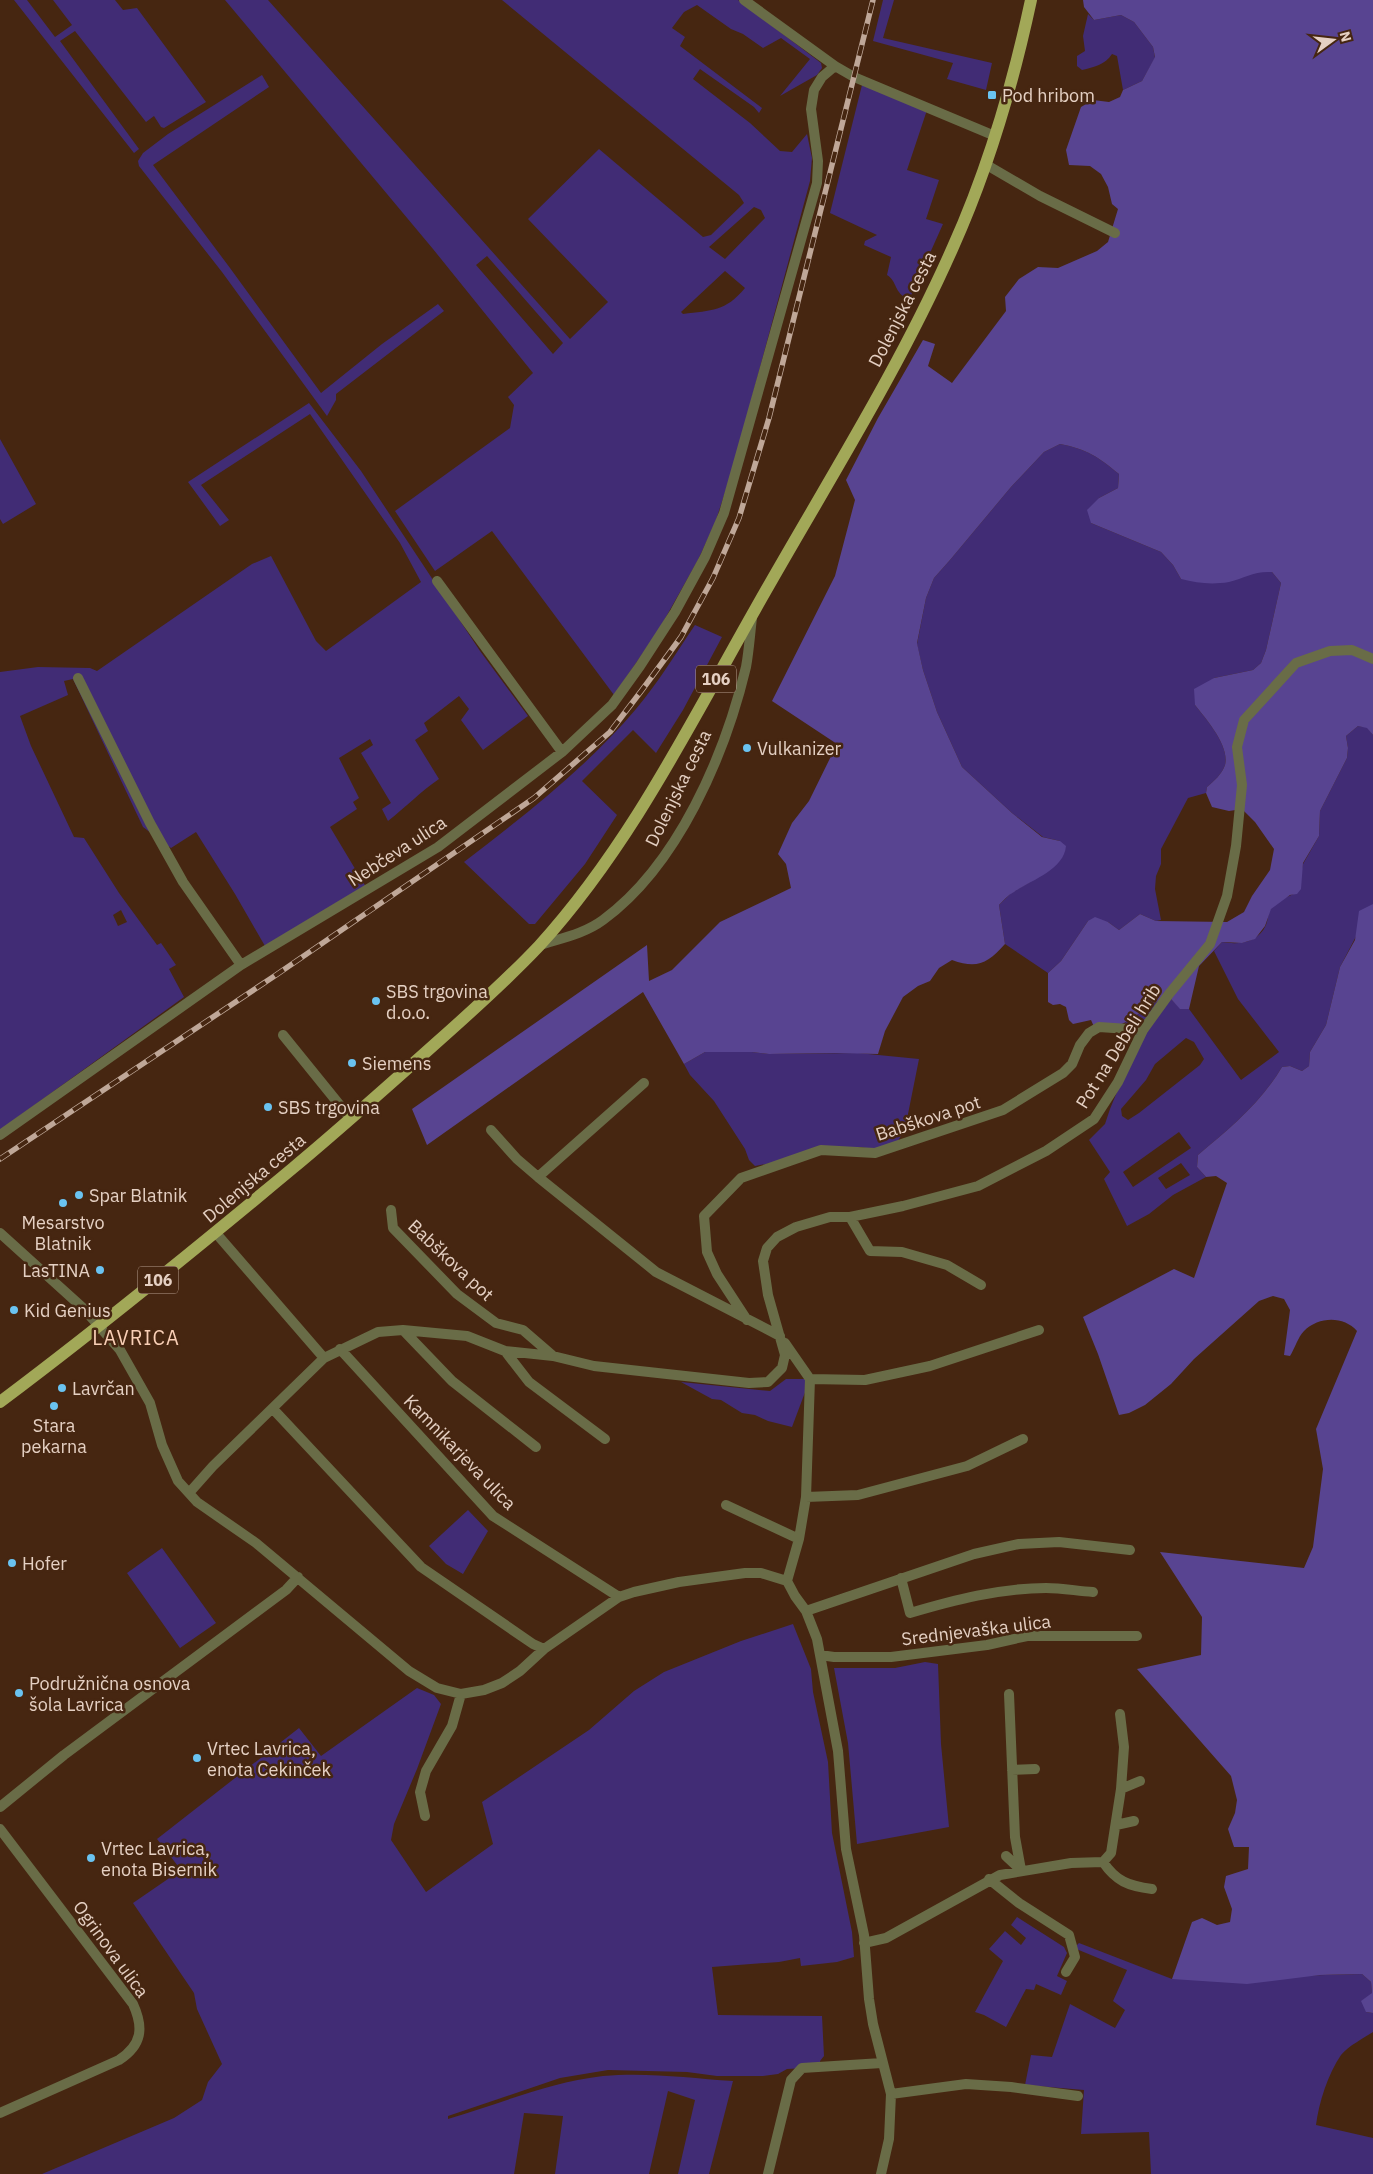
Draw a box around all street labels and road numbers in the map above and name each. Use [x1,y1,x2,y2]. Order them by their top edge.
street label: Dolenjska cesta [863,247,941,371]
road number: 106 [696,666,736,692]
street label: Dolenjska cesta [640,726,716,850]
street label: Nebčeva ulica [344,810,451,891]
street label: Pot na Debeli hrib [1070,979,1166,1113]
street label: Babškova pot [873,1090,983,1146]
street label: Dolenjska cesta [198,1128,310,1228]
street label: Babškova pot [403,1214,499,1306]
road number: 106 [138,1266,178,1294]
street label: Kamnikarjeva ulica [399,1389,521,1515]
street label: Srednjevaška ulica [900,1609,1052,1651]
street label: Ogrinova ulica [68,1896,154,2002]

